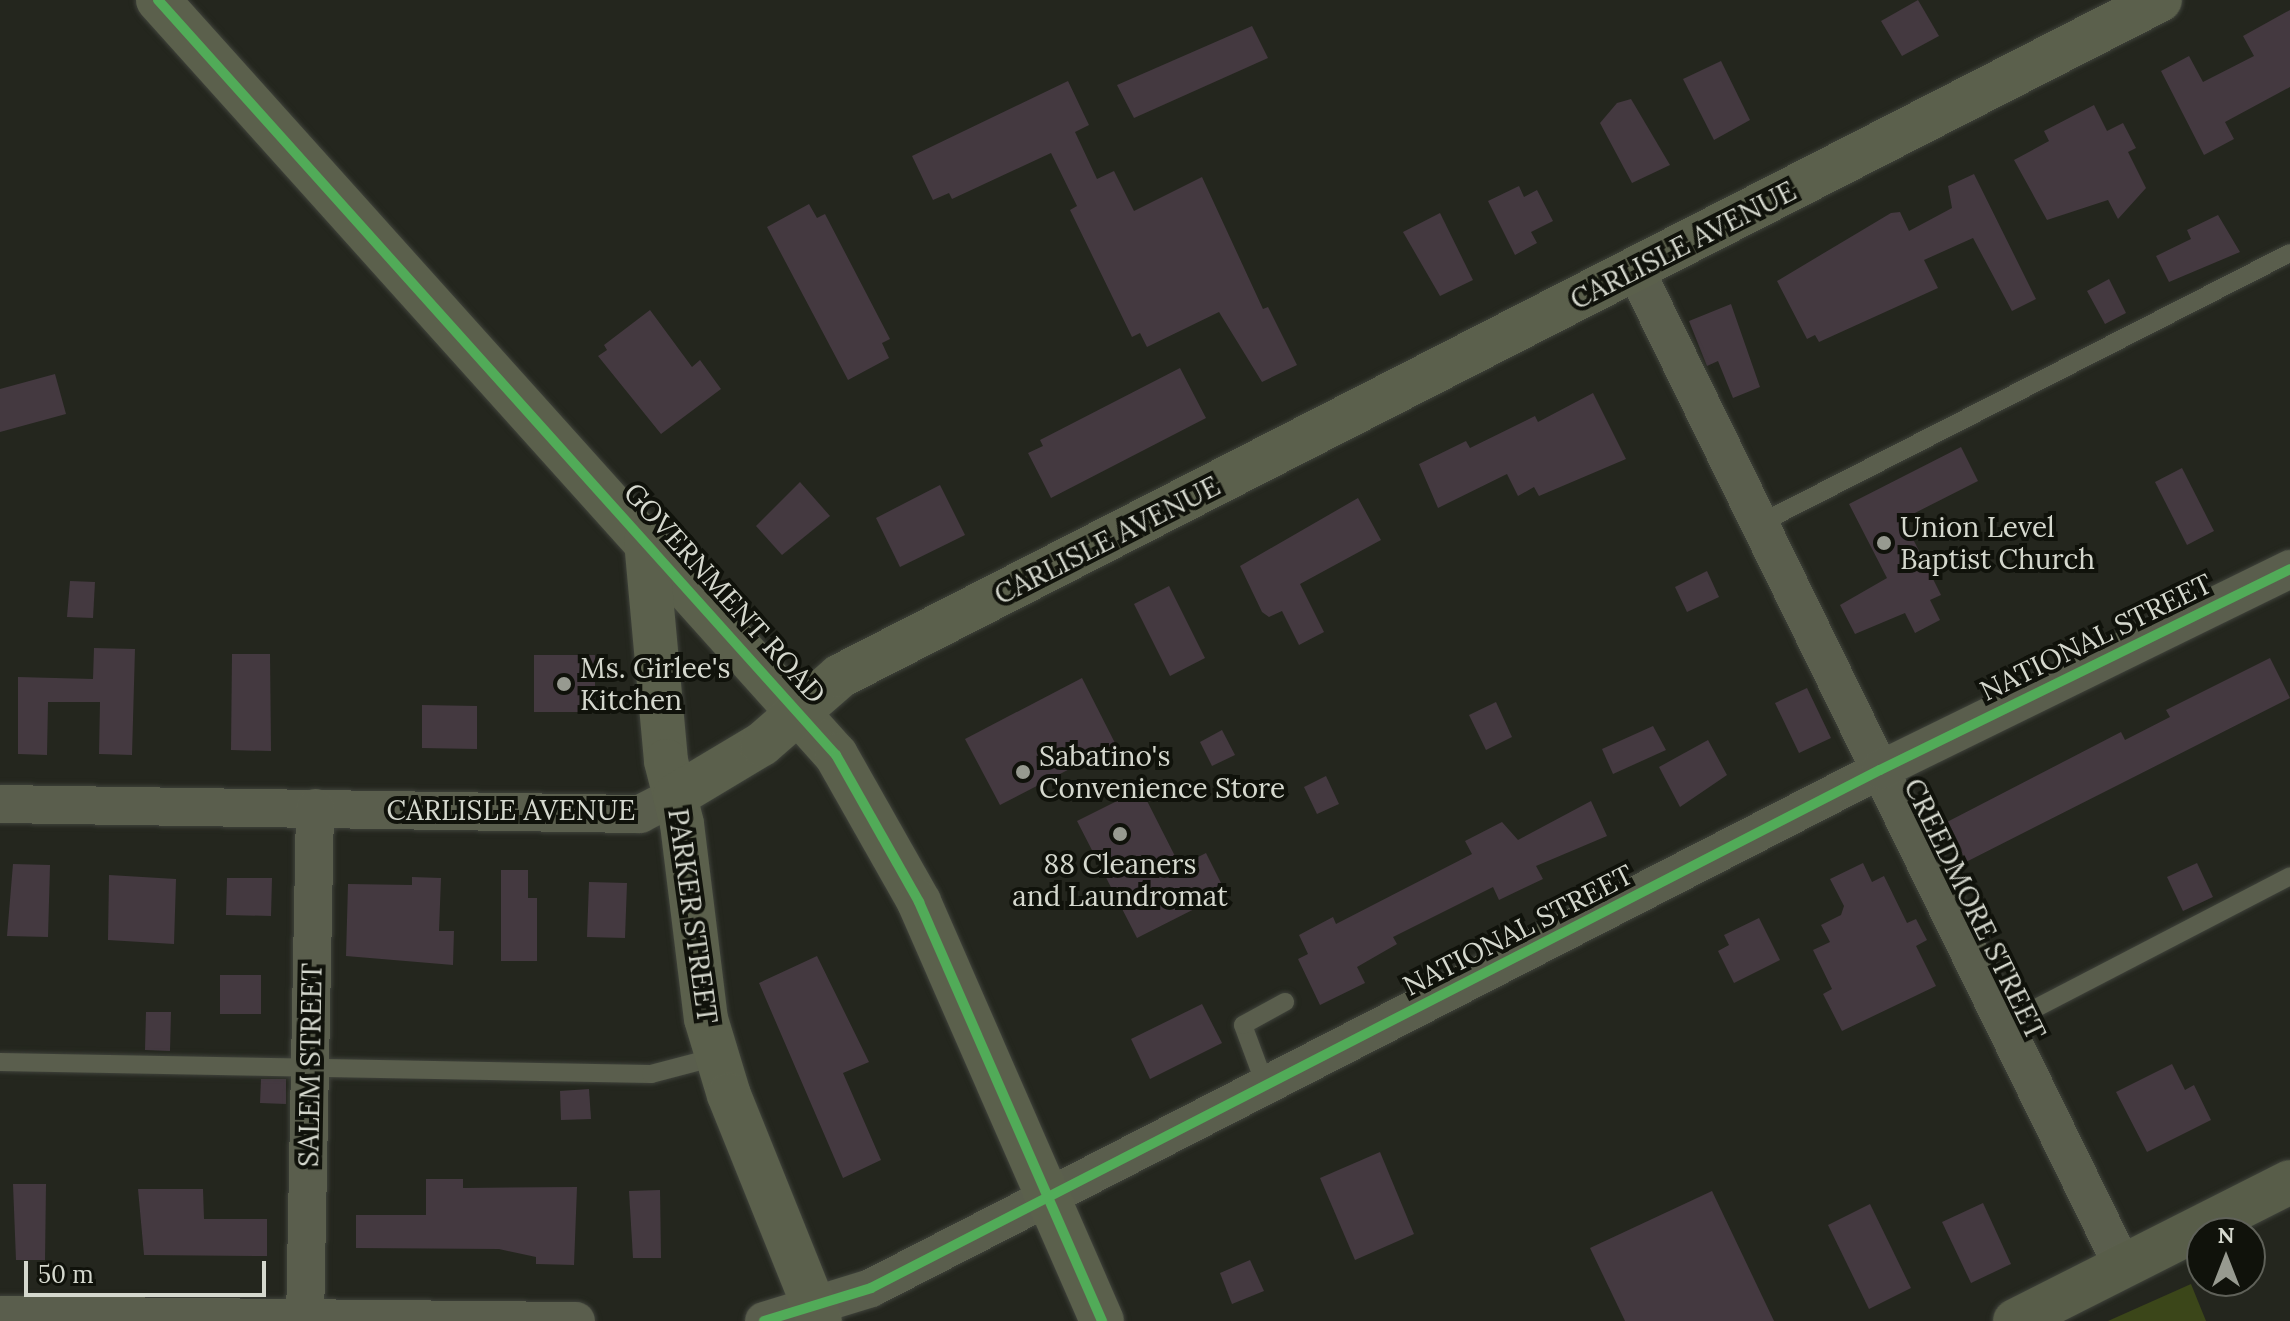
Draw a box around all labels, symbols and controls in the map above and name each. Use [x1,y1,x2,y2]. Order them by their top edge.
street label: CARLISLE AVENUE [1565,174,1801,316]
street label: CARLISLE AVENUE [989,469,1225,611]
street label: GOVERNMENT ROAD [617,476,833,710]
place label: Union Level Baptist Church [1900,510,2095,576]
marker: Union Level Baptist Church [1875,534,1893,552]
street label: NATIONAL STREET [1975,566,2217,708]
place label: Ms. Girlee's Kitchen [580,651,730,717]
marker: Ms. Girlee's Kitchen [555,675,573,693]
place label: Sabatino's Convenience Store [1039,739,1285,805]
marker: Sabatino's Convenience Store [1014,763,1032,781]
street label: CREEDMORE STREET [1897,773,2053,1045]
street label: CARLISLE AVENUE [387,793,635,827]
street label: PARKER STREET [661,806,725,1026]
marker: 88 Cleaners and Laundromat [1111,825,1129,843]
place label: 88 Cleaners and Laundromat [1012,847,1228,913]
street label: NATIONAL STREET [1397,857,1639,1003]
street label: SALEM STREET [291,963,329,1167]
north arrow [2186,1217,2266,1297]
text: N [2217,1221,2235,1249]
scale bar [28,1245,270,1295]
text: 50 m [38,1259,94,1290]

